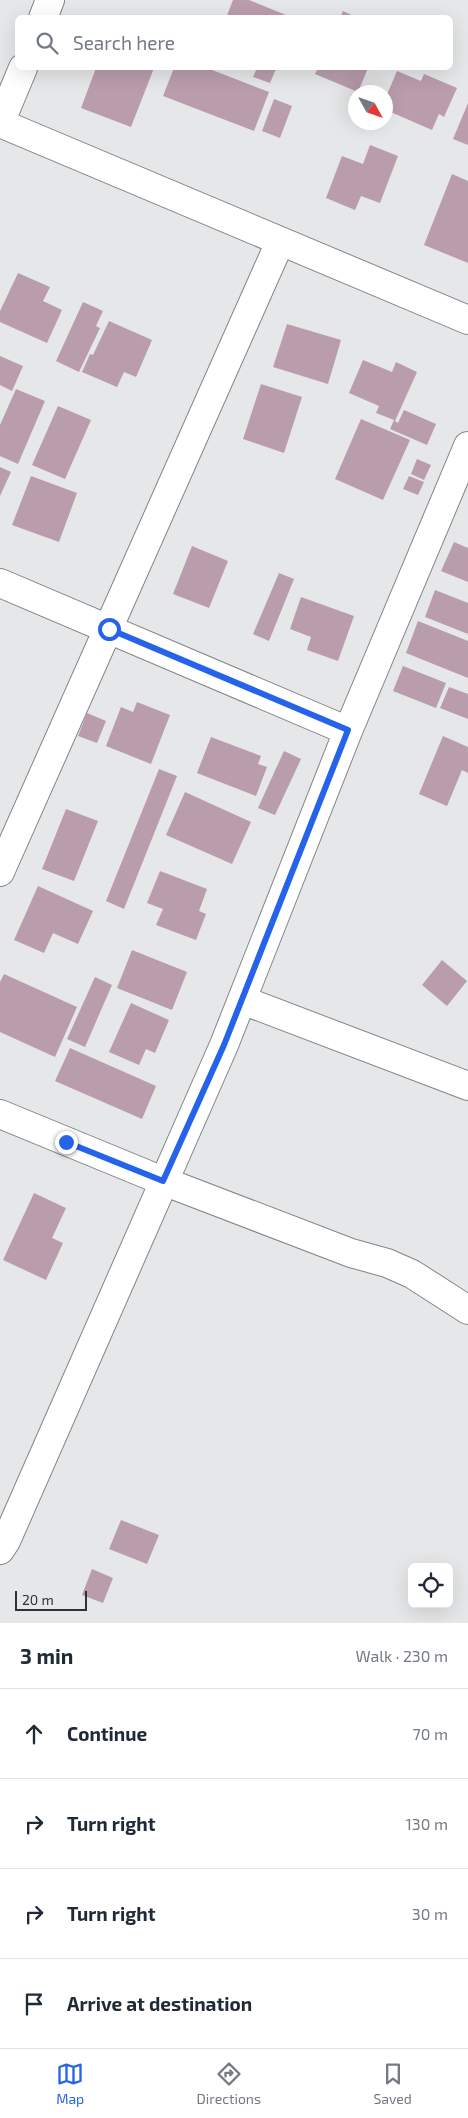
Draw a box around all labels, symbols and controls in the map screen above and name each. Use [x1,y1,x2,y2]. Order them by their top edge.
search box [15,15,453,70]
icon: search [33,29,61,57]
text: Search here [73,31,175,54]
north arrow [348,85,393,130]
route start [98,618,121,641]
route end [55,1131,78,1154]
map controls [408,1563,453,1608]
button: locate [408,1563,453,1608]
scale bar [15,1588,88,1611]
text: 20 m [22,1591,54,1608]
text: 3 min [20,1643,73,1668]
text: Walk · 230 m [355,1646,448,1665]
icon: ahead [20,1720,48,1748]
text: Continue [67,1722,147,1745]
text: 70 m [413,1724,448,1743]
icon: right [20,1810,48,1838]
text: Turn right [67,1812,155,1835]
text: 130 m [406,1814,448,1833]
icon: right [20,1900,48,1928]
text: Turn right [67,1902,155,1925]
text: 30 m [412,1904,448,1923]
icon: arrive [20,1990,48,2018]
text: Arrive at destination [67,1992,252,2015]
tab: Map [56,2060,84,2107]
tab: Directions [197,2060,261,2107]
tab: Saved [373,2060,412,2107]

